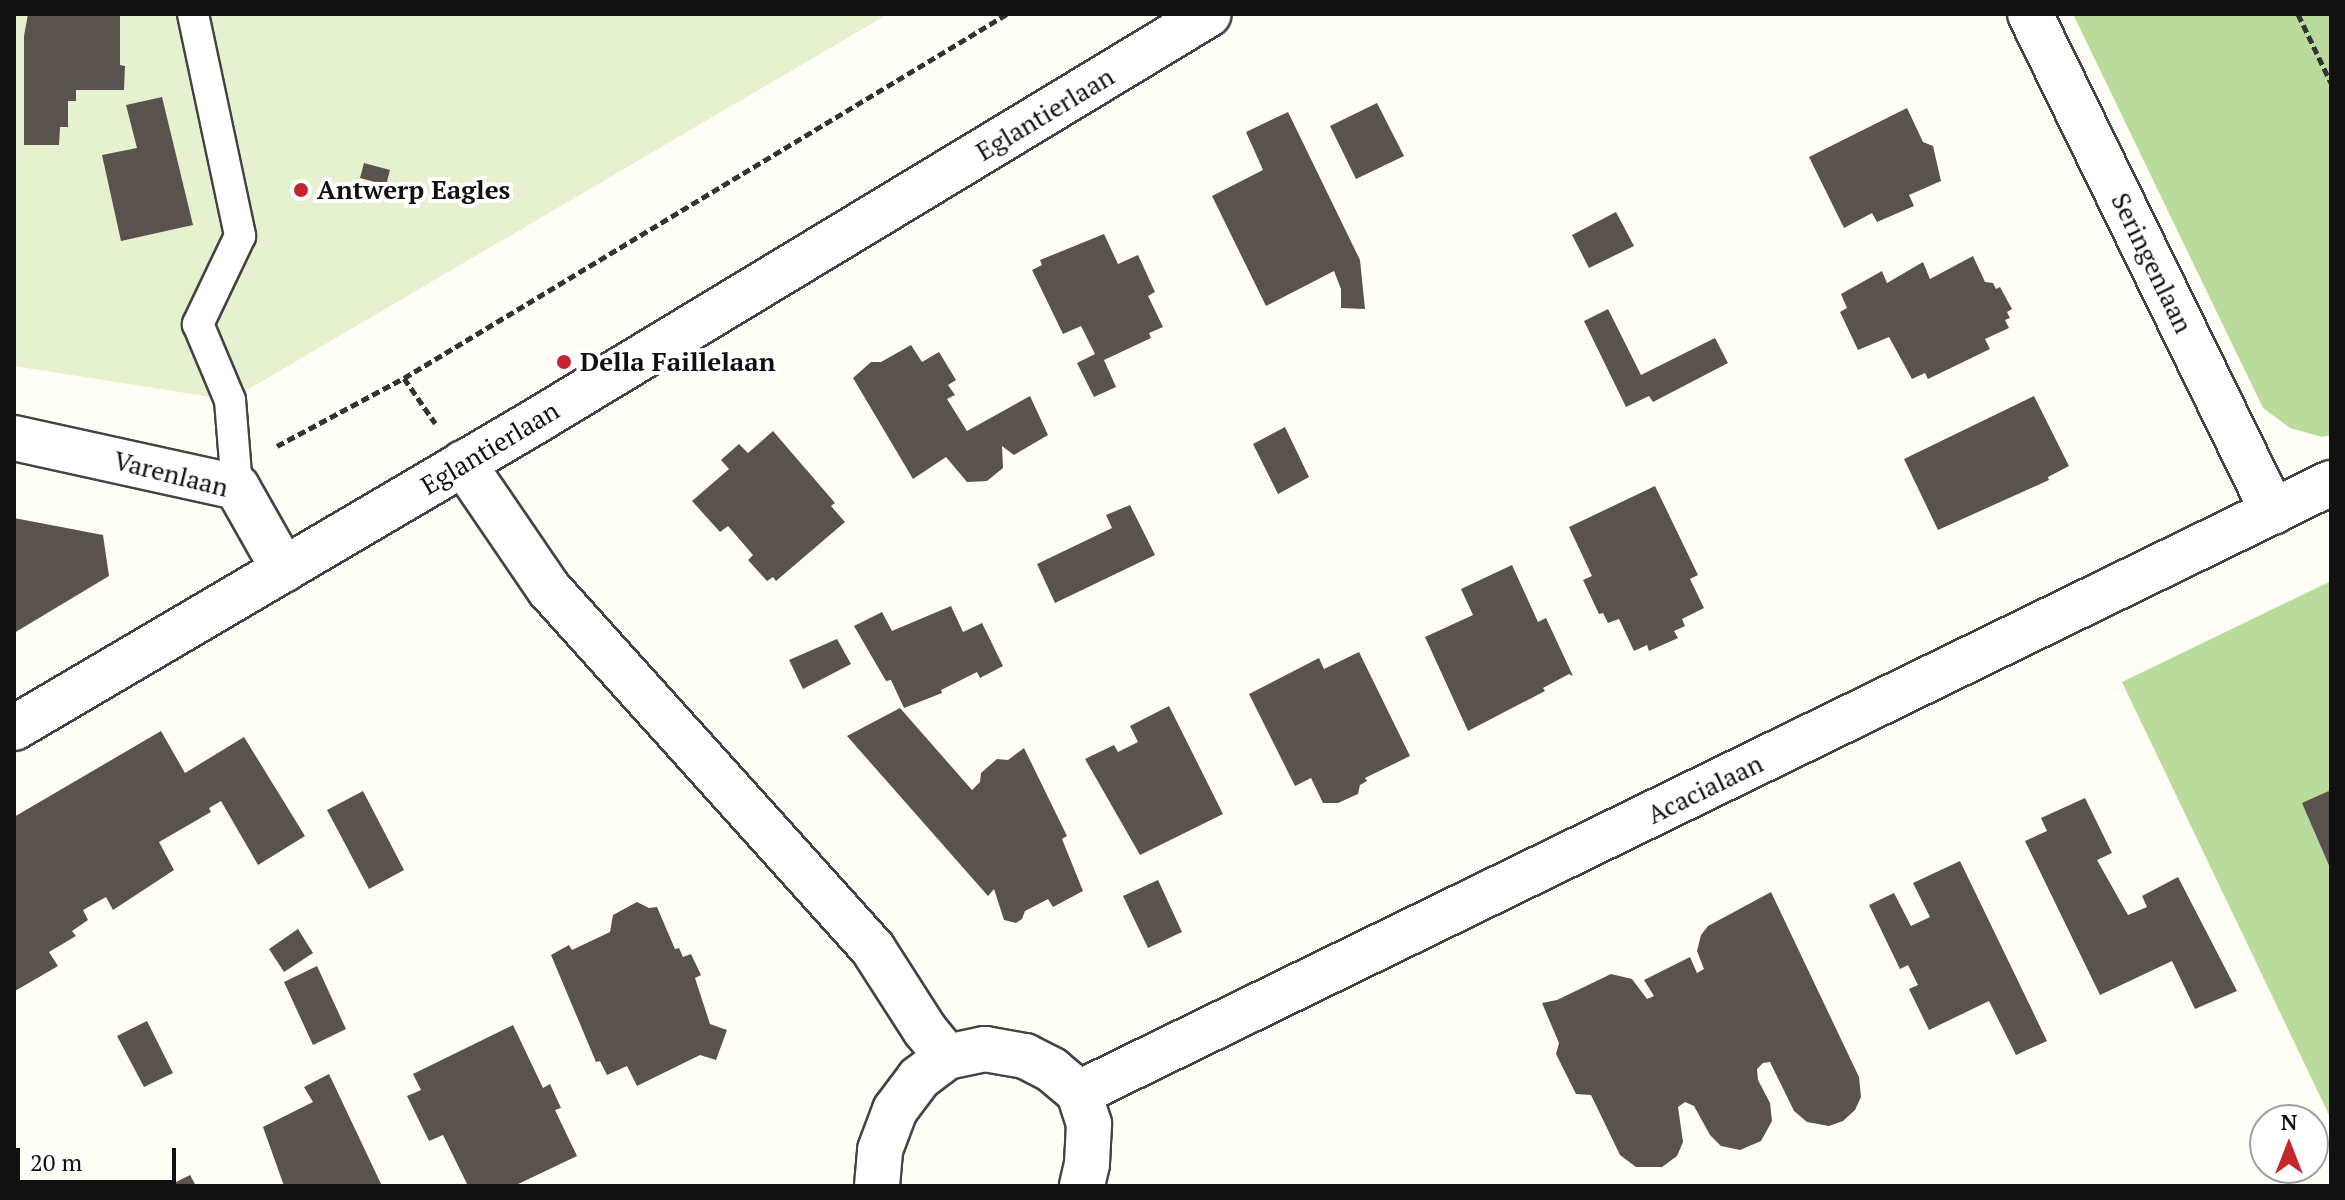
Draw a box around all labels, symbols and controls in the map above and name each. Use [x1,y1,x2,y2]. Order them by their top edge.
street label: Eglantierlaan [970,61,1120,167]
place label: Antwerp Eagles [317,174,510,206]
marker: Antwerp Eagles [292,181,310,199]
street label: Seringenlaan [2105,188,2199,338]
place label: Della Faillelaan [580,346,775,378]
marker: Della Faillelaan [555,353,573,371]
street label: Eglantierlaan [415,395,565,501]
street label: Varenlaan [111,445,231,503]
street label: Acacialaan [1642,748,1768,830]
north arrow [2249,1104,2329,1184]
text: N [2281,1107,2297,1136]
scale bar [20,1132,180,1182]
text: 20 m [30,1146,82,1178]

